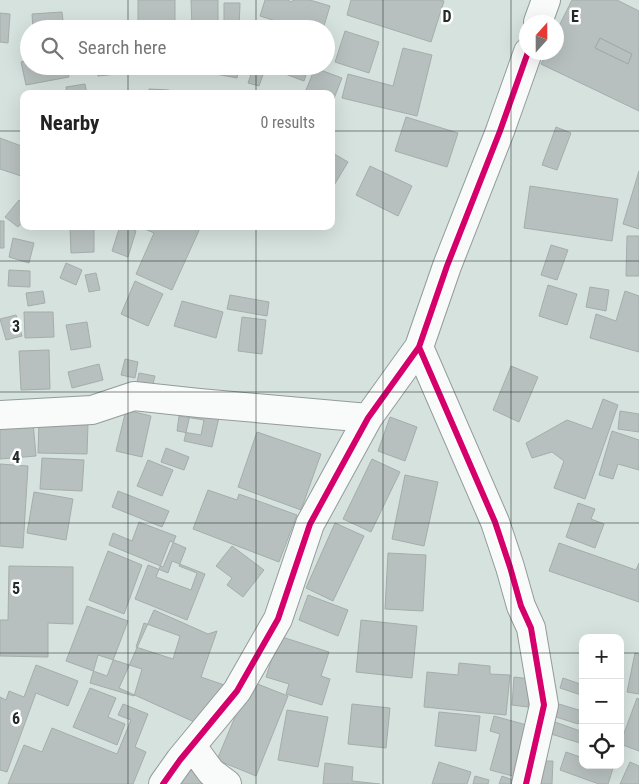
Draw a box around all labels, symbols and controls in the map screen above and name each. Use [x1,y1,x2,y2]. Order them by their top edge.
text: D [442,7,452,26]
text: E [571,7,579,26]
north arrow [519,15,564,60]
search box [20,20,335,75]
icon: search [38,34,66,62]
text: Search here [78,36,166,59]
text: Nearby [40,111,99,135]
text: 0 results [260,113,315,132]
text: 3 [12,317,20,336]
text: 4 [12,448,20,467]
text: 5 [12,579,20,598]
map controls [579,634,624,769]
button: + [579,634,624,679]
button: − [579,679,624,724]
text: 6 [12,709,20,728]
button: locate [579,724,624,769]

